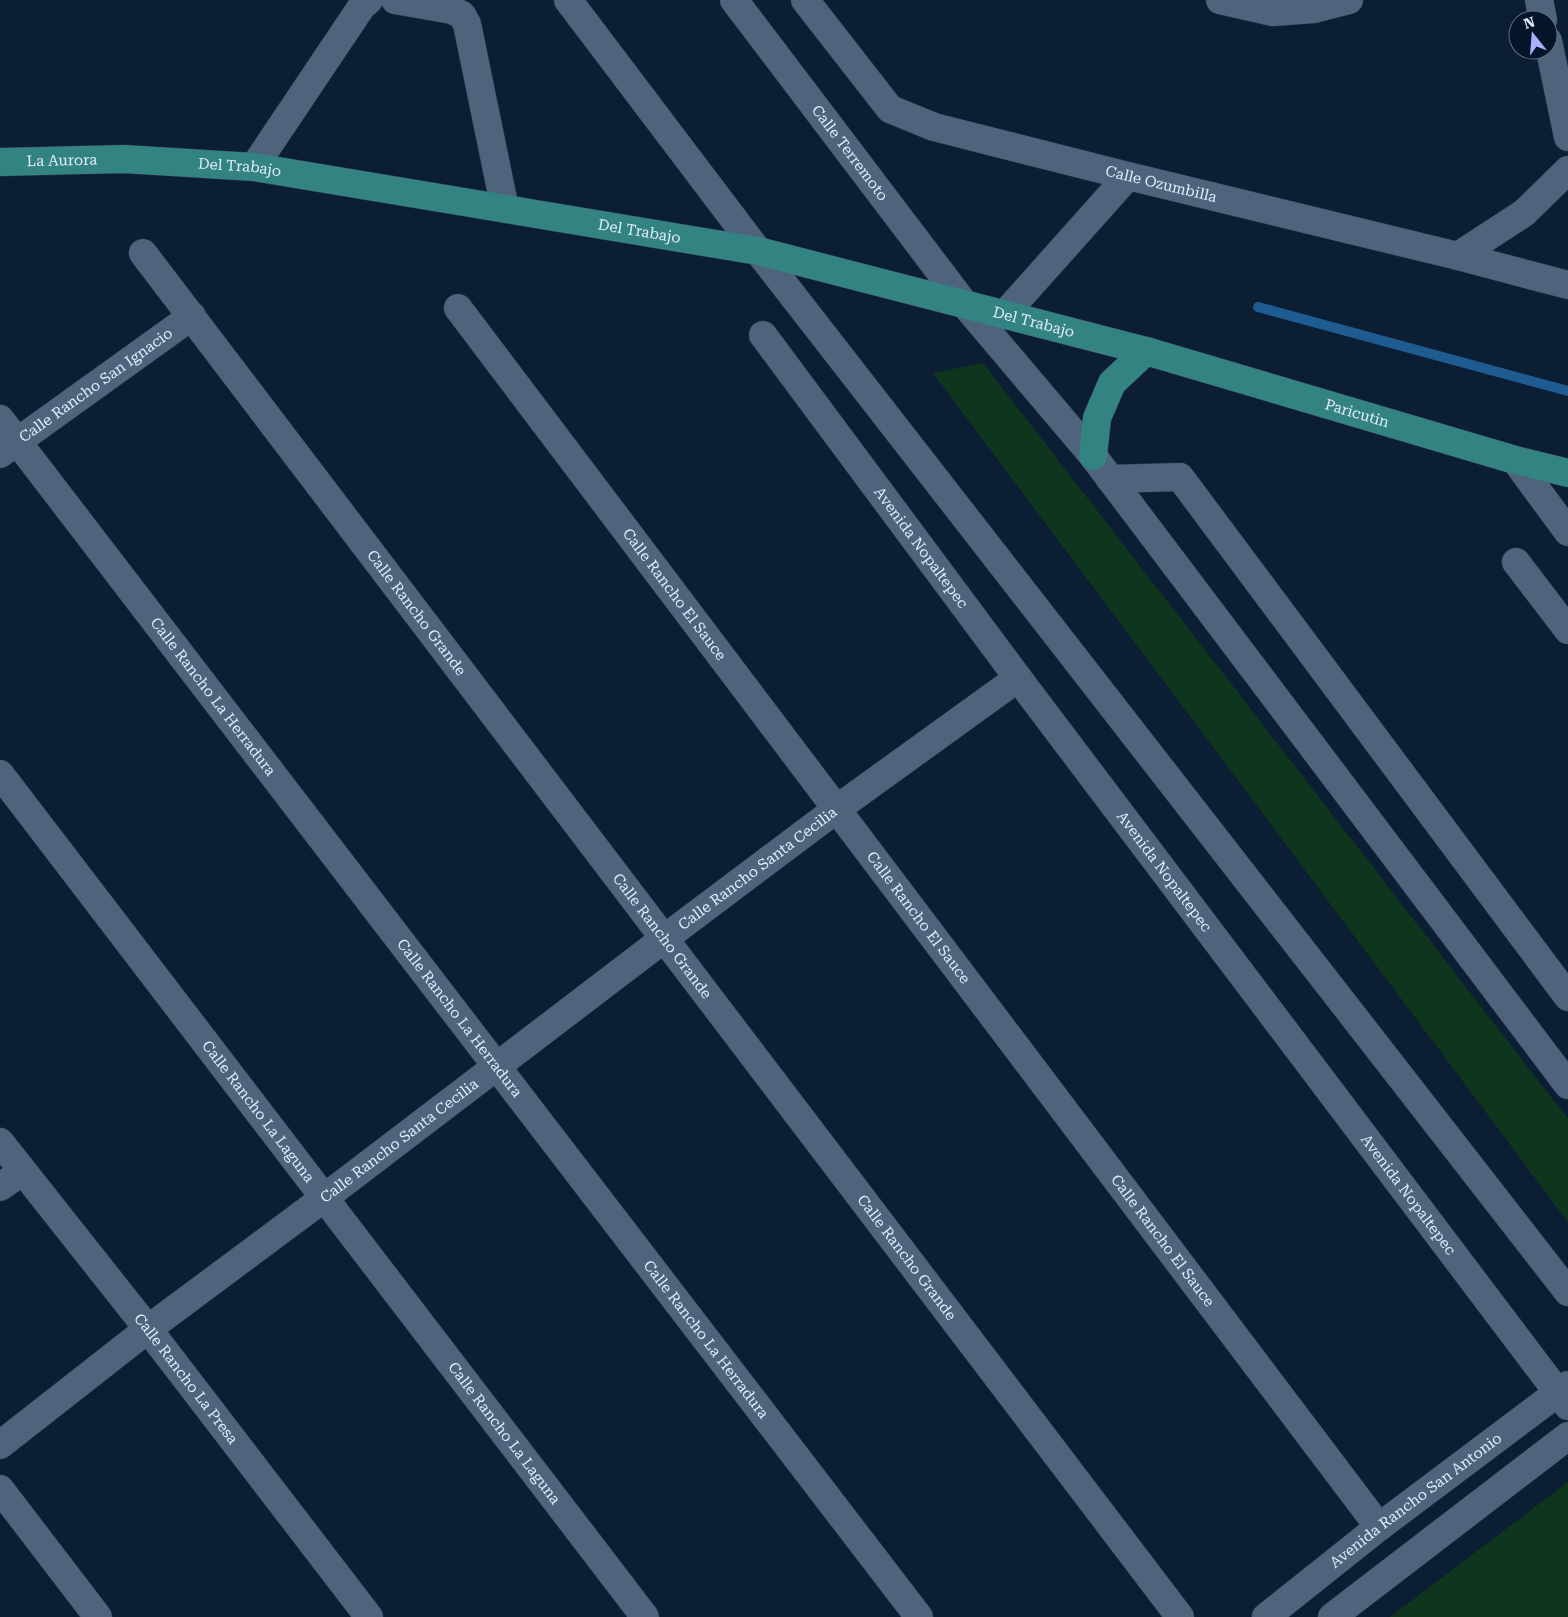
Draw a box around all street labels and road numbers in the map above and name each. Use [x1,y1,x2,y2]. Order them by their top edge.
street label: Calle Terremoto [808,102,892,204]
street label: La Aurora [27,151,97,170]
street label: Del Trabajo [197,155,283,180]
street label: Calle Ozumbilla [1104,162,1219,206]
street label: Del Trabajo [597,215,682,247]
street label: Del Trabajo [991,303,1076,341]
street label: Calle Rancho San Ignacio [16,324,176,446]
street label: Paricutin [1323,395,1392,431]
street label: Avenida Nopaltepec [870,484,972,612]
street label: Calle Rancho El Sauce [619,525,730,664]
street label: Calle Rancho Grande [363,547,470,679]
street label: Calle Rancho La Herradura [147,614,279,779]
street label: Calle Rancho Santa Cecilia [675,803,841,934]
street label: Avenida Nopaltepec [1113,808,1216,935]
street label: Calle Rancho El Sauce [863,848,974,987]
street label: Calle Rancho Grande [609,870,716,1002]
street label: Calle Rancho La Herradura [393,935,526,1101]
street label: Calle Rancho La Laguna [198,1037,318,1186]
street label: Calle Rancho Santa Cecilia [317,1075,482,1207]
street label: Avenida Nopaltepec [1357,1131,1460,1259]
street label: Calle Rancho El Sauce [1107,1171,1218,1310]
street label: Calle Rancho Grande [853,1191,960,1324]
street label: Calle Rancho La Herradura [640,1257,772,1422]
street label: Calle Rancho La Presa [130,1310,242,1448]
street label: Calle Rancho La Laguna [444,1359,564,1508]
street label: Avenida Rancho San Antonio [1326,1429,1505,1572]

